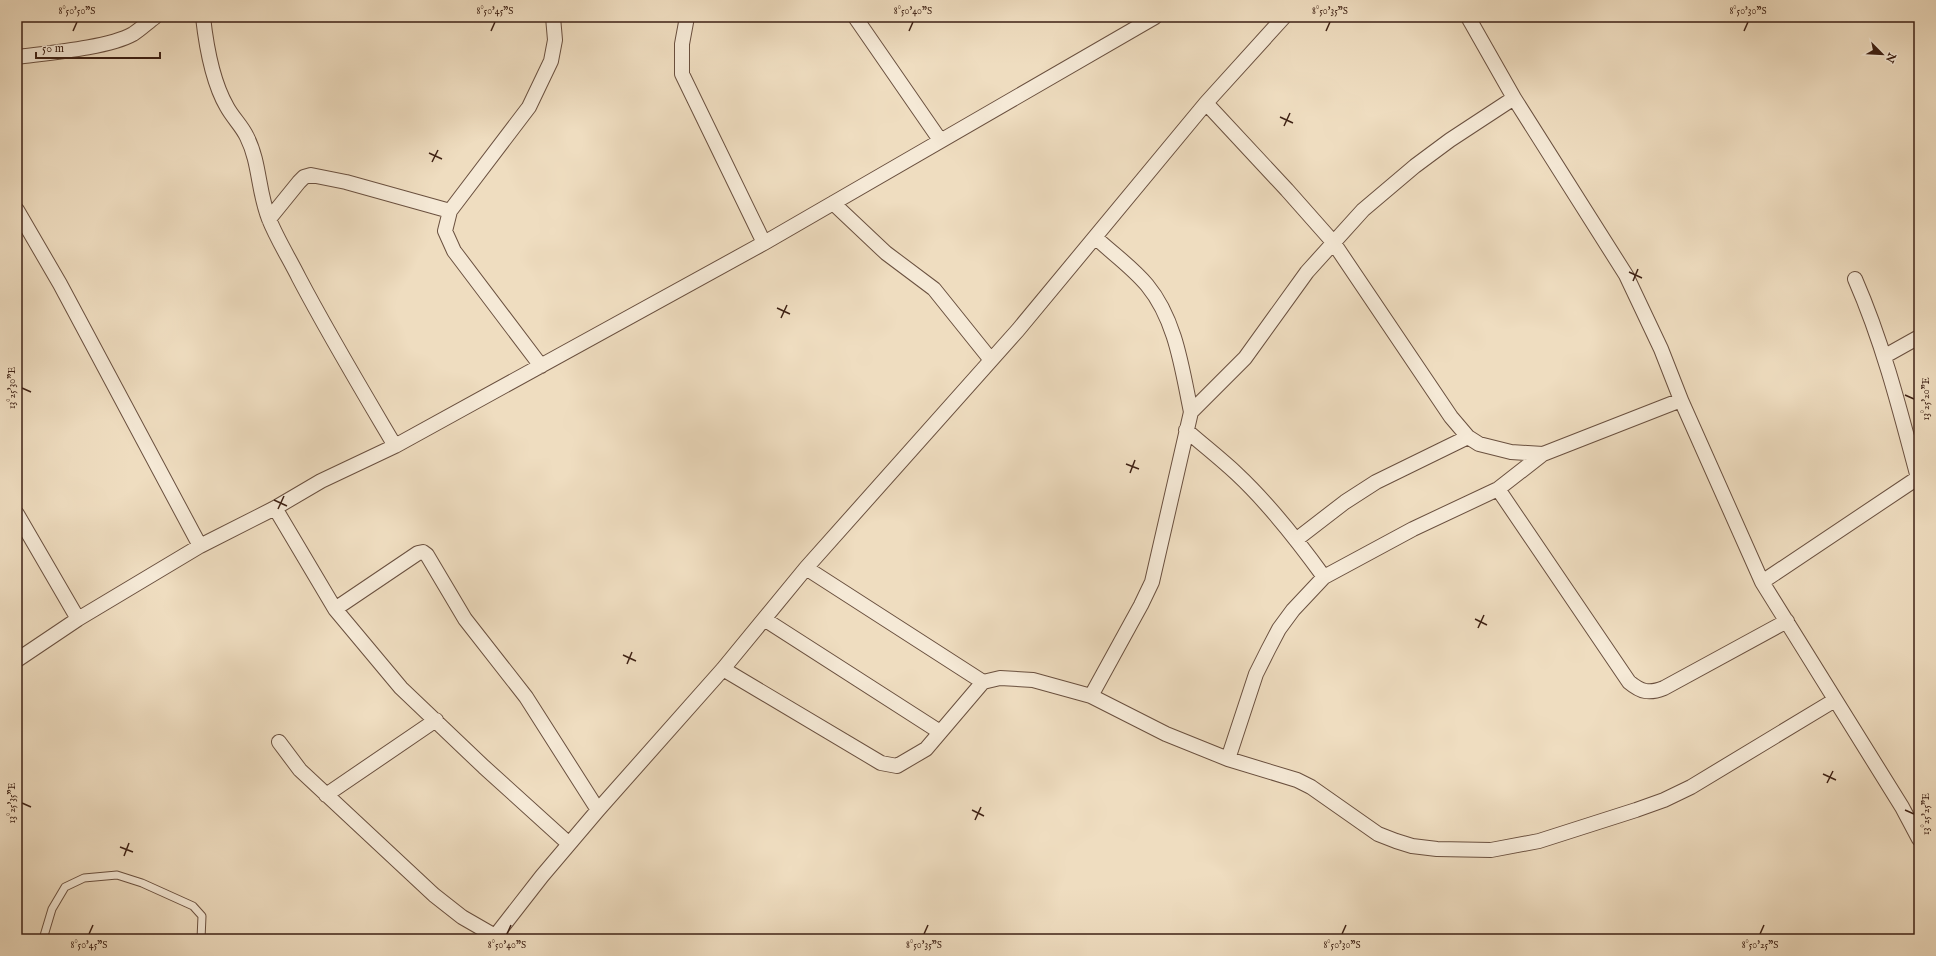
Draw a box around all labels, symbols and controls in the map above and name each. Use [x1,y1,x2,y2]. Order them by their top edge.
text: 8°50'50"S [59,5,95,18]
text: 8°50'45"S [477,5,513,18]
text: 8°50'40"S [894,5,932,18]
text: 8°50'35"S [1312,5,1348,18]
text: 8°50'30"S [1729,5,1767,18]
scale bar [36,34,160,60]
north arrow [1862,34,1902,74]
text: 50 m [42,41,64,56]
text: N [1882,50,1899,65]
text: 13°25'30"E [6,367,19,409]
text: 13°25'20"E [1920,377,1933,421]
text: 13°25'35"E [6,782,19,823]
text: 13°25'25"E [1920,793,1933,835]
text: 8°50'45"S [71,939,107,952]
text: 8°50'40"S [488,939,526,952]
text: 8°50'35"S [906,939,942,952]
text: 8°50'30"S [1323,939,1361,952]
text: 8°50'25"S [1742,939,1778,952]

